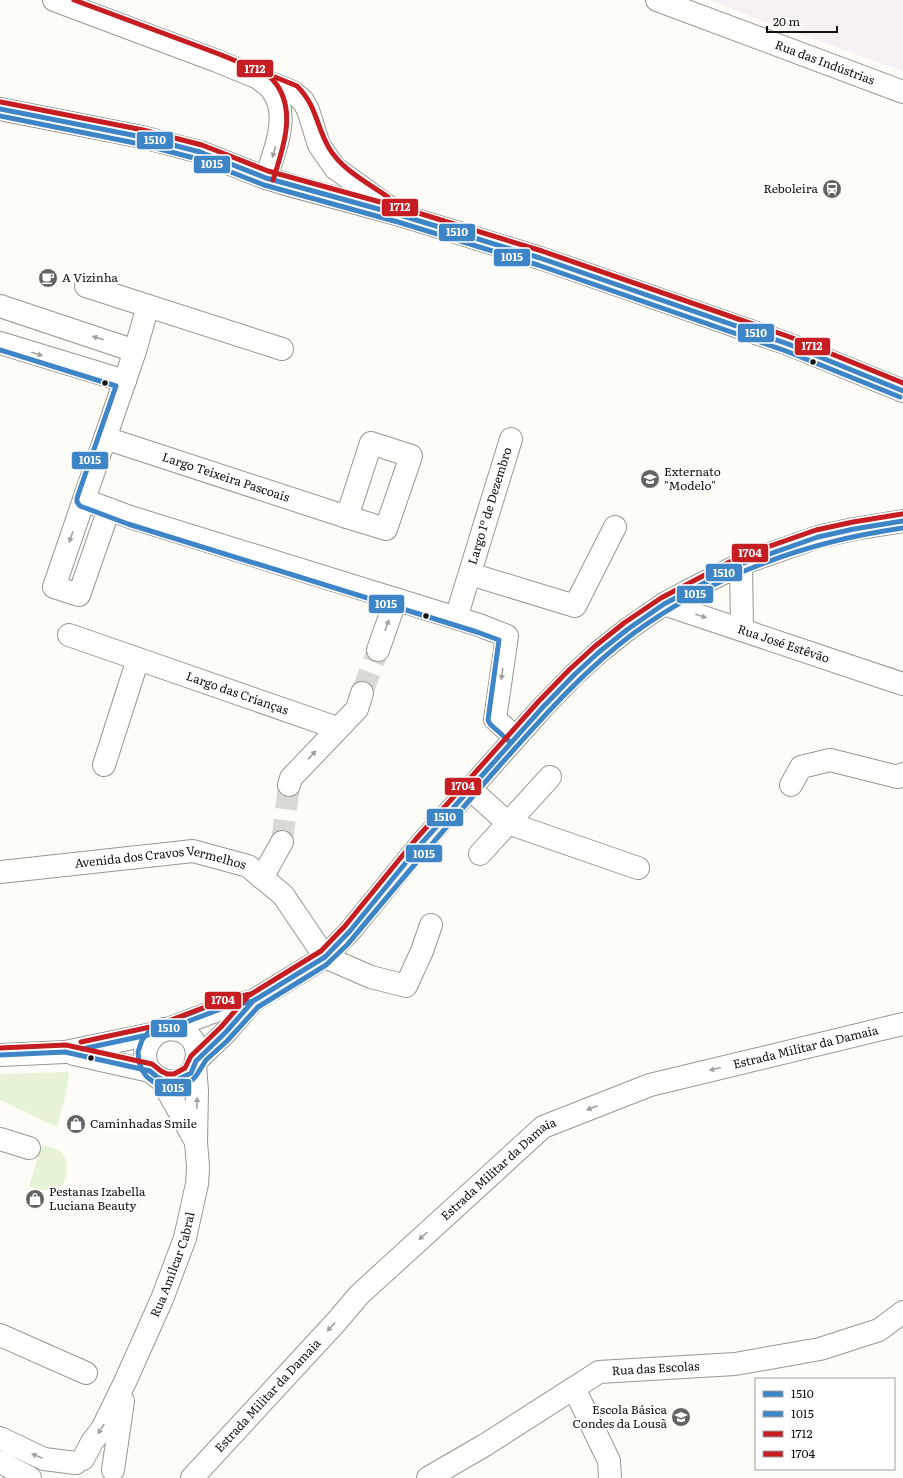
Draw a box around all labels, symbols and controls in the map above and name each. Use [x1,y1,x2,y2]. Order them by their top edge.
scale bar [767,8,837,34]
text: 20 m [773,12,800,30]
street label: Rua das Indústrias [773,35,878,89]
line badge: 1712 [236,59,274,78]
text: 1712 [245,60,265,76]
line badge: 1510 [136,131,174,150]
text: 1510 [144,131,166,147]
one-way arrow [271,146,277,158]
line badge: 1015 [193,155,231,174]
text: 1015 [201,155,223,171]
station icon: Reboleira [821,178,843,200]
place label: Reboleira [763,179,819,197]
line badge: 1712 [381,198,419,217]
text: 1712 [390,198,410,214]
line badge: 1510 [438,223,476,242]
text: 1510 [446,223,468,239]
line badge: 1015 [493,248,531,267]
text: 1015 [501,248,523,264]
cafe icon: A Vizinha [37,267,59,289]
place label: A Vizinha [62,268,119,286]
line badge: 1510 [737,323,775,343]
text: 1510 [745,324,767,340]
one-way arrow [92,335,104,341]
line badge: 1712 [794,337,831,356]
text: 1712 [802,337,822,353]
one-way arrow [32,351,44,357]
unlabelled marker [808,357,818,367]
unlabelled marker [100,378,110,388]
street label: Largo 1º de Dezembro [463,445,516,567]
street label: Largo Teixeira Pascoais [160,447,293,506]
line badge: 1015 [71,451,109,470]
text: 1015 [79,451,101,467]
place label: Externato "Modelo" [664,462,721,494]
school or university icon: Externato "Modelo" [639,468,661,490]
one-way arrow [68,532,74,544]
line badge: 1704 [731,543,769,563]
text: 1704 [738,544,762,560]
line badge: 1510 [705,563,743,582]
text: 1510 [713,564,735,580]
line badge: 1015 [676,585,714,604]
text: 1015 [684,585,706,601]
line badge: 1015 [368,594,405,614]
text: 1015 [375,595,397,611]
unlabelled marker [421,611,431,621]
one-way arrow [696,614,708,620]
one-way arrow [385,618,391,630]
street label: Rua José Estêvão [735,619,832,667]
street label: Largo das Crianças [184,666,292,719]
one-way arrow [499,668,505,680]
one-way arrow [308,749,317,760]
line badge: 1704 [444,777,482,796]
text: 1704 [451,777,475,793]
line badge: 1510 [426,808,464,827]
text: 1510 [434,808,456,824]
street label: Avenida dos Cravos Vermelhos [74,841,249,873]
line badge: 1015 [405,844,443,863]
text: 1015 [413,845,435,861]
line badge: 1704 [204,991,242,1010]
text: 1704 [211,991,235,1007]
line badge: 1510 [150,1019,188,1038]
text: 1510 [158,1019,180,1035]
street label: Estrada Militar da Damaia [731,1020,881,1073]
unlabelled marker [86,1053,96,1063]
one-way arrow [709,1066,721,1072]
line badge: 1015 [154,1078,192,1097]
text: 1015 [162,1079,184,1095]
one-way arrow [194,1096,200,1109]
one-way arrow [585,1105,597,1111]
shop icon: Caminhadas Smile [65,1113,87,1135]
street label: Estrada Militar da Damaia [436,1113,559,1224]
place label: Caminhadas Smile [90,1114,197,1132]
place label: Pestanas Izabella Luciana Beauty [49,1182,146,1214]
shop icon: Pestanas Izabella Luciana Beauty [24,1188,46,1210]
street label: Rua Amílcar Cabral [145,1210,199,1320]
one-way arrow [418,1231,429,1240]
one-way arrow [327,1322,336,1332]
street label: Estrada Militar da Damaia [210,1334,325,1456]
street label: Rua das Escolas [611,1356,701,1379]
legend [755,1378,895,1470]
text: 1510 [791,1384,814,1402]
place label: Escola Básica Condes da Lousã [572,1400,668,1432]
text: 1015 [791,1404,814,1422]
school or university icon: Escola Básica Condes da Lousã [670,1406,692,1428]
one-way arrow [97,1424,105,1435]
text: 1712 [791,1424,813,1442]
text: 1704 [791,1444,816,1462]
one-way arrow [31,1453,43,1459]

